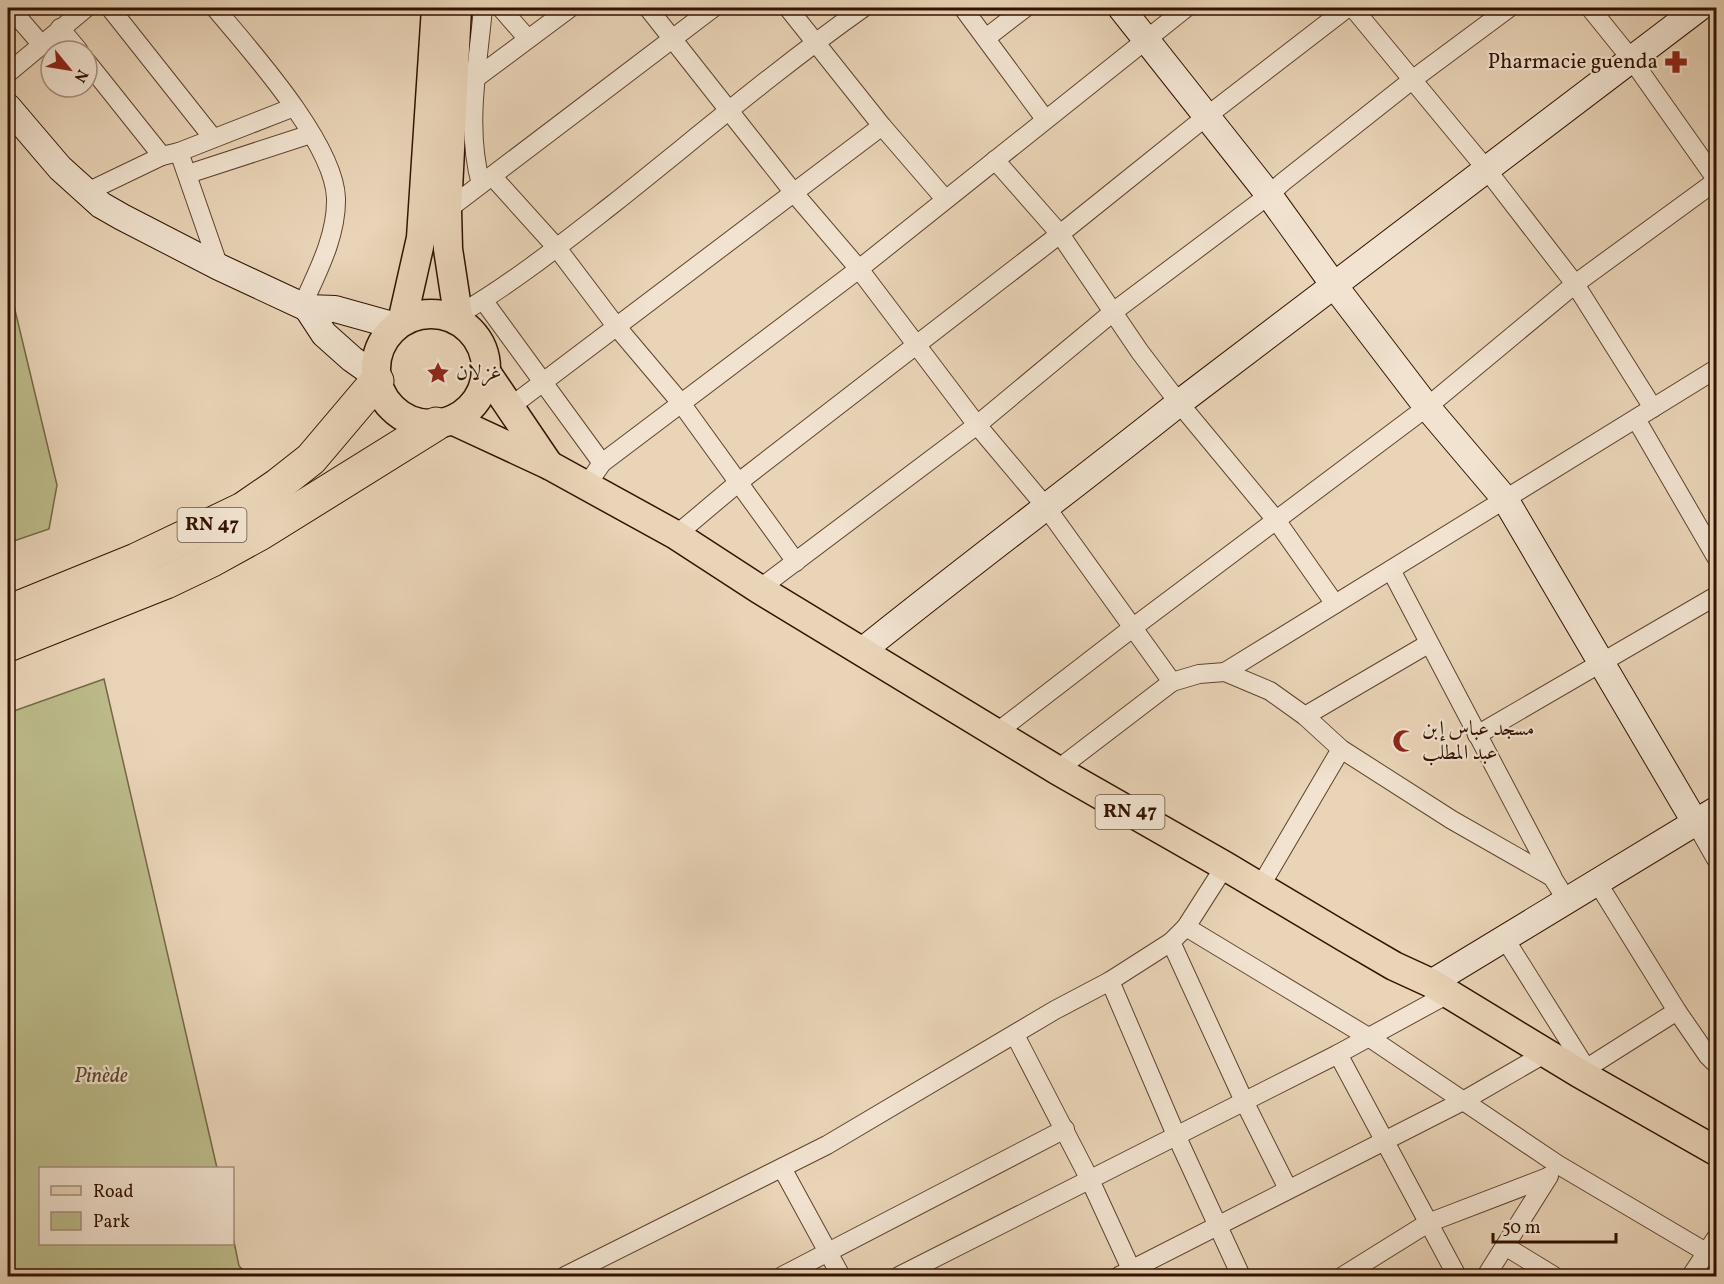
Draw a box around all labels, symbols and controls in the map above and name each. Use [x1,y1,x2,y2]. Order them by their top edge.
north arrow [39,39,99,99]
place label: Pharmacie guenda [1488,48,1658,77]
pharmacy icon: Pharmacie guenda [1663,49,1689,75]
text: N [68,65,93,86]
place label: غزلان [456,359,501,388]
place icon: غزلان [425,360,451,386]
road number: RN 47 [178,508,246,542]
place label: مسجد عباس إبن عبد المطلب [1422,715,1534,768]
mosque icon: مسجد عباس إبن عبد المطلب [1391,728,1417,754]
road number: RN 47 [1096,795,1164,829]
park label: Pinède [74,1062,128,1091]
legend [39,1167,234,1245]
text: Road [93,1180,134,1205]
scale bar [1493,1206,1616,1244]
text: Park [93,1210,130,1235]
text: 50 m [1502,1216,1541,1241]

